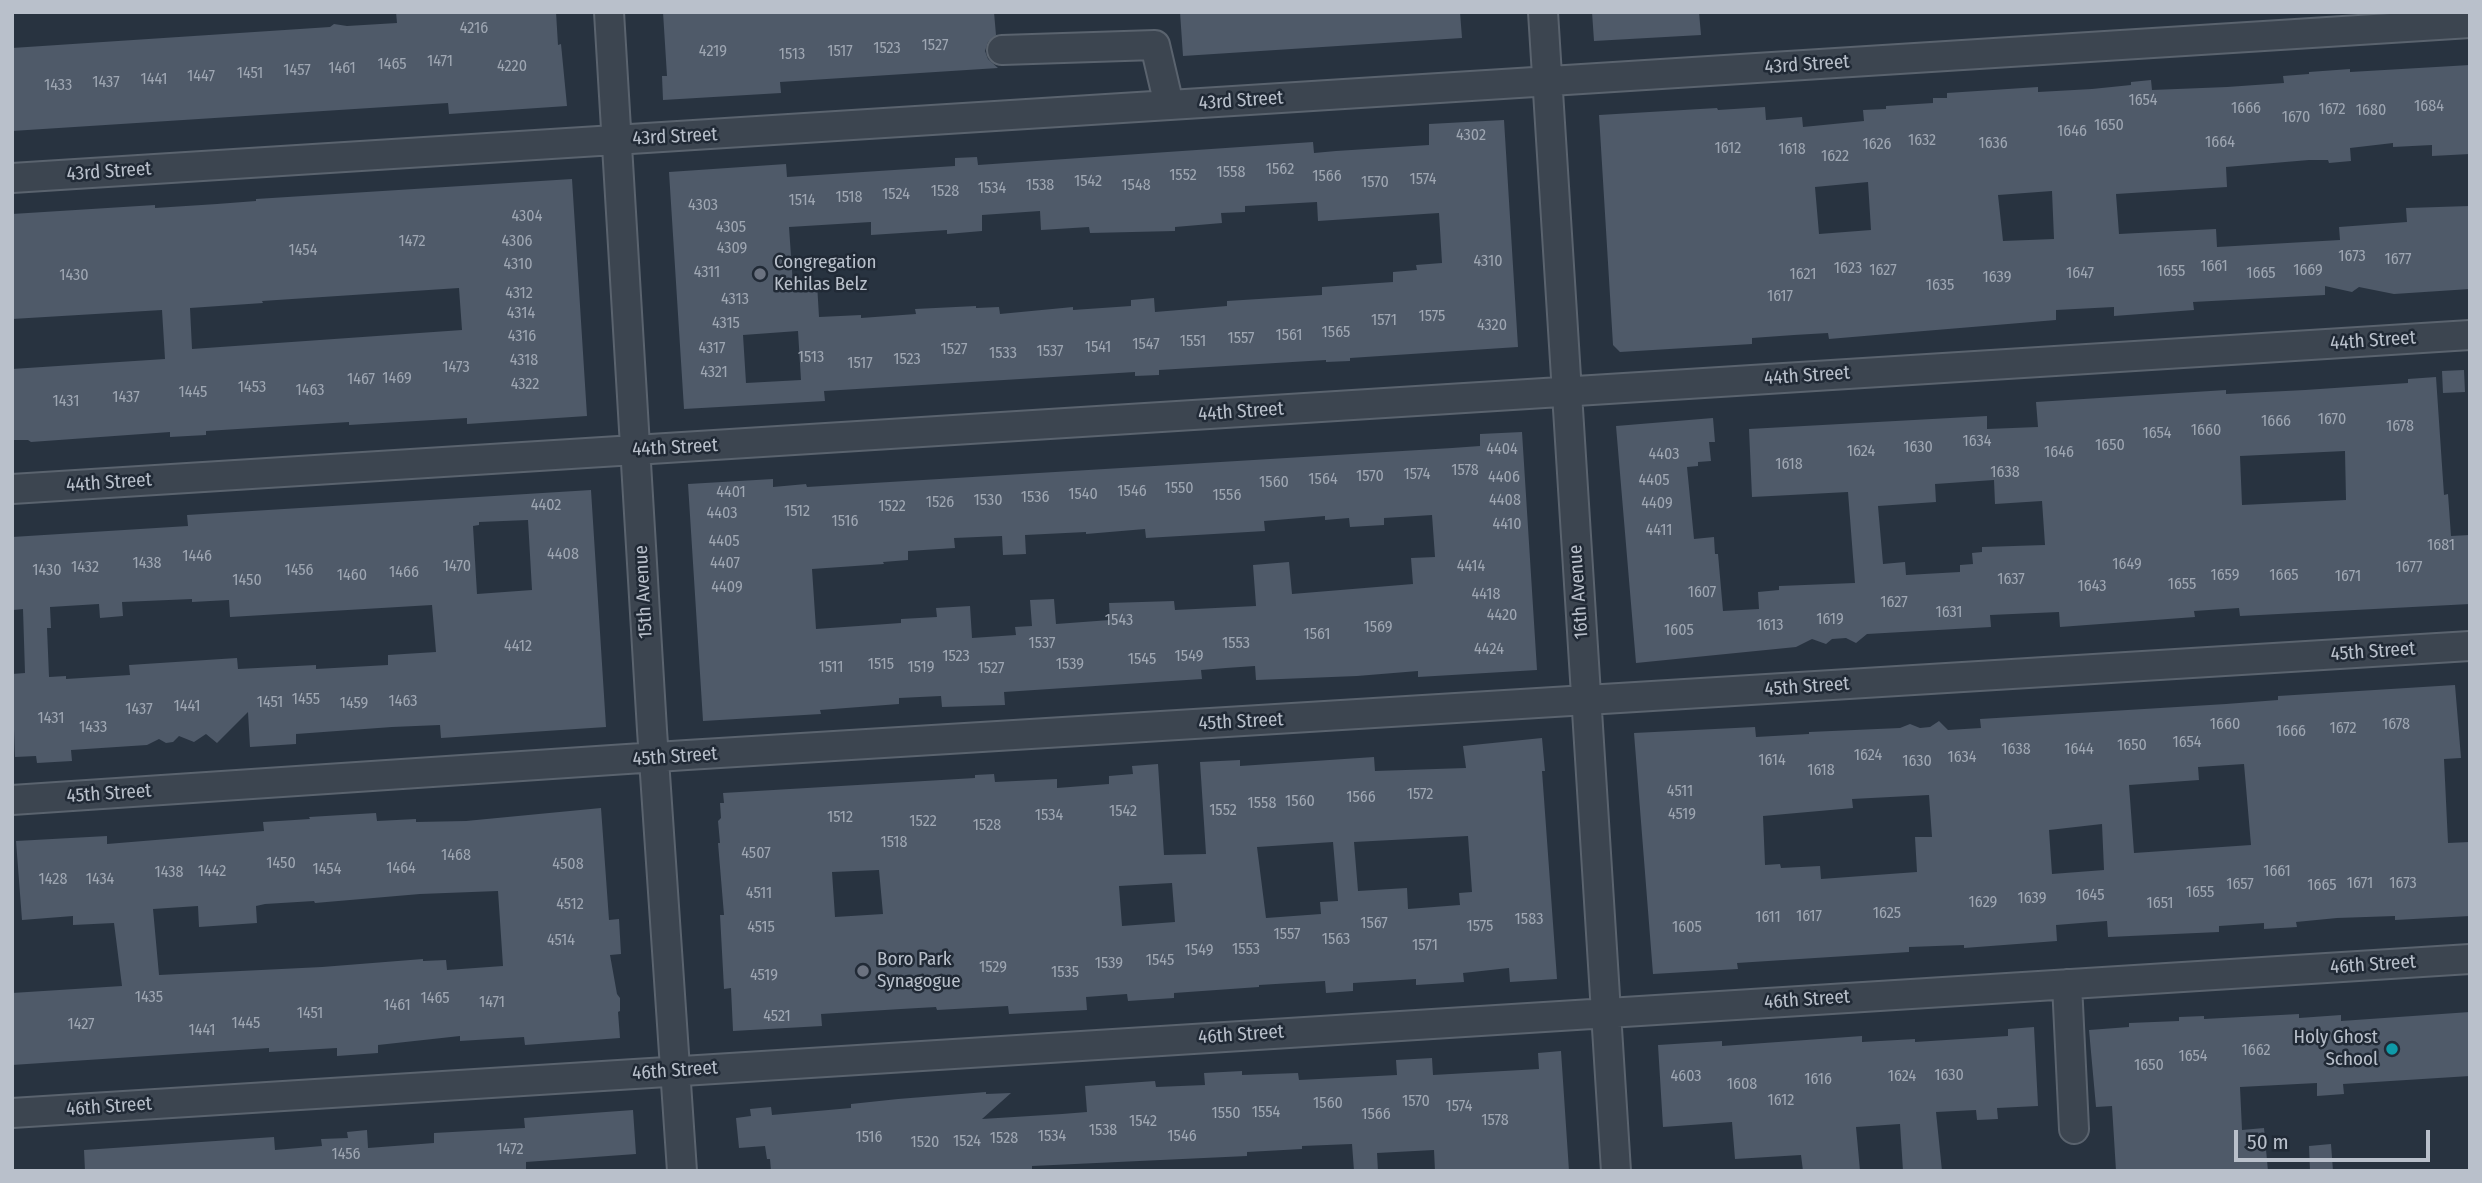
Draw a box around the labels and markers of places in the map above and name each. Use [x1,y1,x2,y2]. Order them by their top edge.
place label: Congregation Kehilas Belz [774,252,877,296]
marker: Congregation Kehilas Belz [752,266,768,282]
place label: Boro Park Synagogue [877,949,961,993]
marker: Boro Park Synagogue [855,963,871,979]
place label: Holy Ghost School [2294,1027,2378,1071]
marker: Holy Ghost School [2384,1041,2400,1057]

